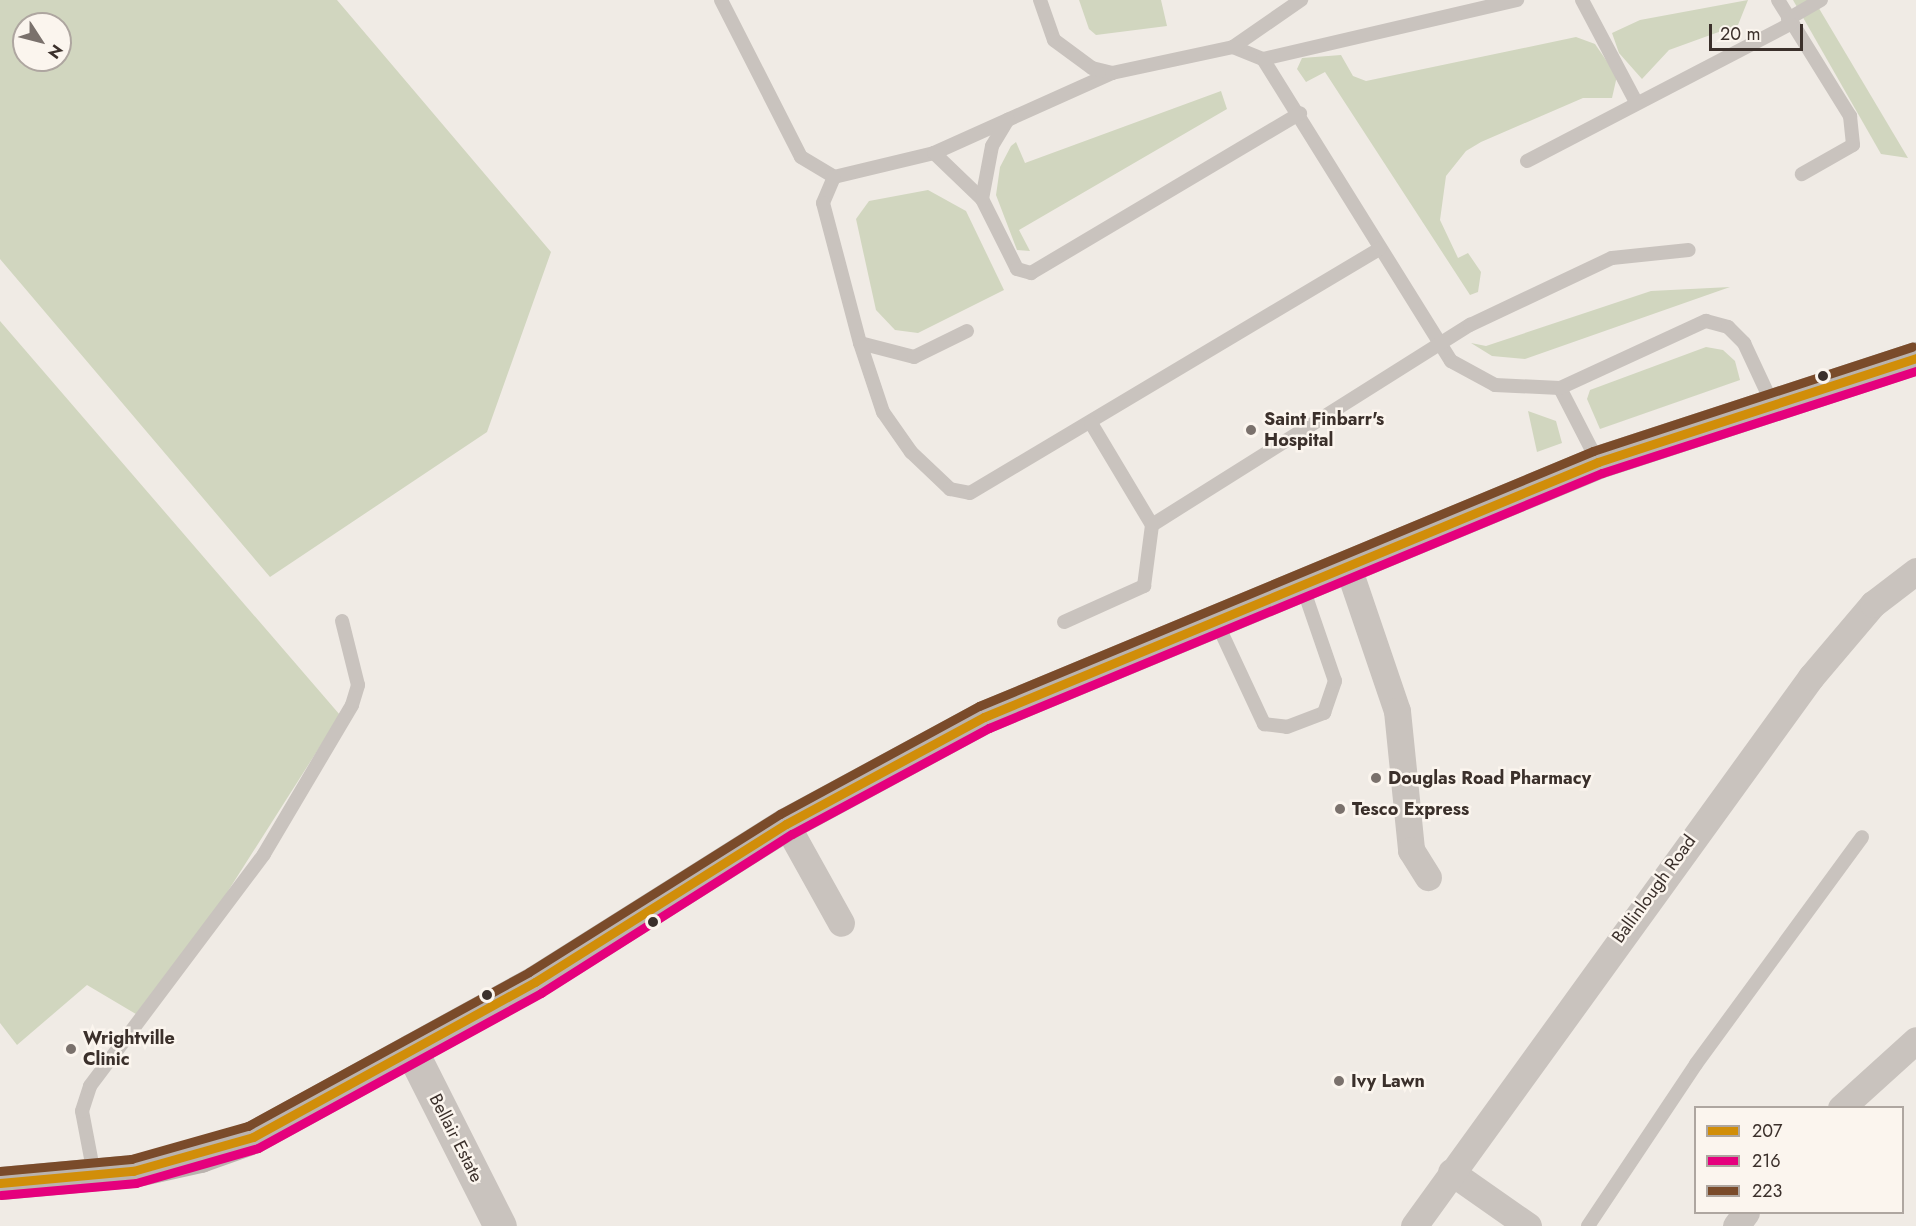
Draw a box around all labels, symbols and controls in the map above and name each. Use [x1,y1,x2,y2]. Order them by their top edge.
north arrow [12,12,72,72]
scale bar [1712,12,1806,50]
text: 20 m [1720,21,1760,47]
text: N [42,40,68,64]
unlabelled marker [1817,370,1829,382]
place label: Saint Finbarr's Hospital [1264,409,1384,452]
marker: Saint Finbarr's Hospital [1242,421,1260,439]
place label: Douglas Road Pharmacy [1388,767,1591,789]
marker: Douglas Road Pharmacy [1369,771,1383,785]
place label: Tesco Express [1352,798,1469,820]
marker: Tesco Express [1333,802,1347,816]
street label: Ballinlough Road [1608,831,1700,947]
unlabelled marker [647,916,659,928]
unlabelled marker [481,989,493,1001]
place label: Wrightville Clinic [83,1028,175,1070]
marker: Wrightville Clinic [64,1042,78,1056]
place label: Ivy Lawn [1351,1070,1425,1092]
marker: Ivy Lawn [1332,1074,1346,1088]
street label: Bellair Estate [425,1090,487,1186]
legend [1694,1106,1904,1214]
text: 207 [1752,1118,1783,1144]
text: 216 [1752,1148,1781,1174]
text: 223 [1752,1178,1782,1204]

